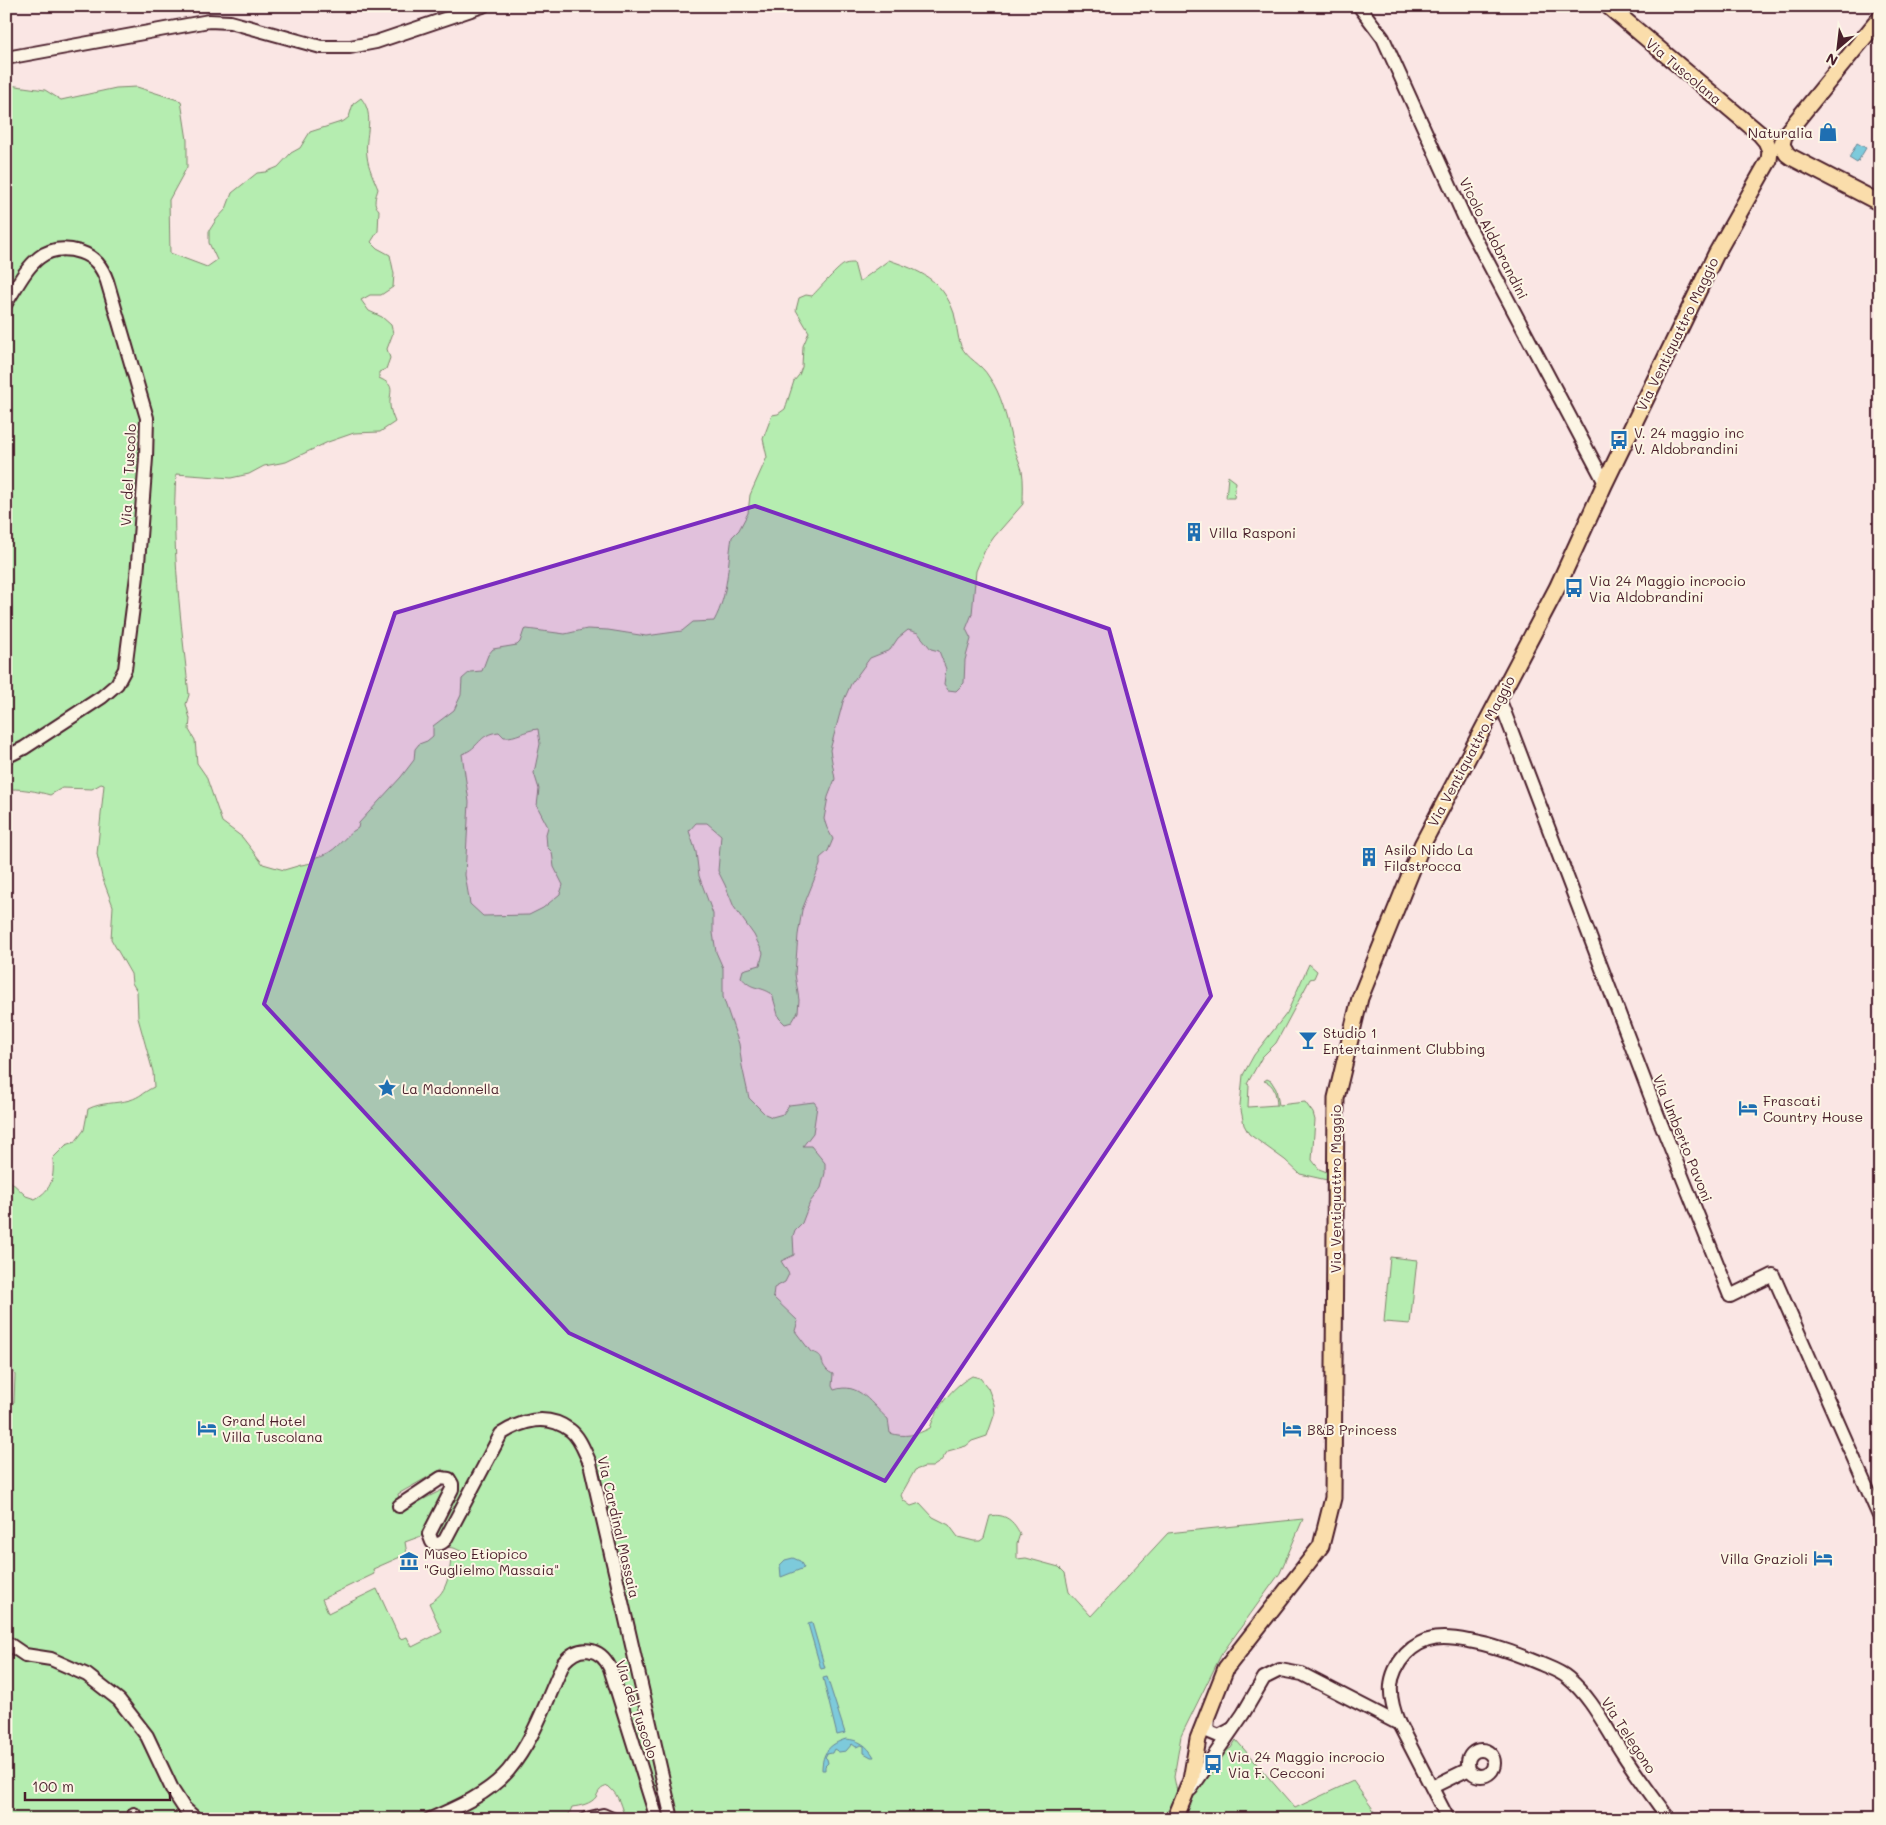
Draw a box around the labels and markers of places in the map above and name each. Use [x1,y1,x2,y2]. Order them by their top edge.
shop icon: Naturalia [1817,121,1839,143]
place label: Naturalia [1748,123,1813,142]
place label: V. 24 maggio inc V. Aldobrandini [1634,423,1744,458]
bus stop icon: V. 24 maggio inc V. Aldobrandini [1608,429,1630,451]
building icon: Villa Rasponi [1183,521,1205,543]
place label: Villa Rasponi [1209,523,1296,542]
place label: Via 24 Maggio incrocio Via Aldobrandini [1589,571,1746,606]
bus stop icon: Via 24 Maggio incrocio Via Aldobrandini [1563,577,1585,599]
place label: Asilo Nido La Filastrocca [1384,840,1473,875]
building icon: Asilo Nido La Filastrocca [1358,846,1380,868]
place label: Studio 1 Entertainment Clubbing [1323,1023,1485,1058]
bar icon: Studio 1 Entertainment Clubbing [1297,1029,1319,1051]
place icon: La Madonnella [376,1077,398,1099]
place label: La Madonnella [402,1079,500,1098]
place label: Frascati Country House [1763,1091,1863,1126]
hotel icon: Frascati Country House [1737,1097,1759,1119]
place label: Grand Hotel Villa Tuscolana [222,1411,323,1446]
hotel icon: Grand Hotel Villa Tuscolana [196,1417,218,1439]
hotel icon: B&B Princess [1281,1418,1303,1440]
place label: B&B Princess [1307,1420,1397,1439]
place label: Museo Etiopico "Guglielmo Massaia" [424,1544,559,1579]
hotel icon: Villa Grazioli [1812,1547,1834,1569]
place label: Villa Grazioli [1720,1549,1808,1568]
museum icon: Museo Etiopico "Guglielmo Massaia" [398,1550,420,1572]
place label: Via 24 Maggio incrocio Via F. Cecconi [1228,1747,1385,1782]
bus stop icon: Via 24 Maggio incrocio Via F. Cecconi [1202,1753,1224,1775]

